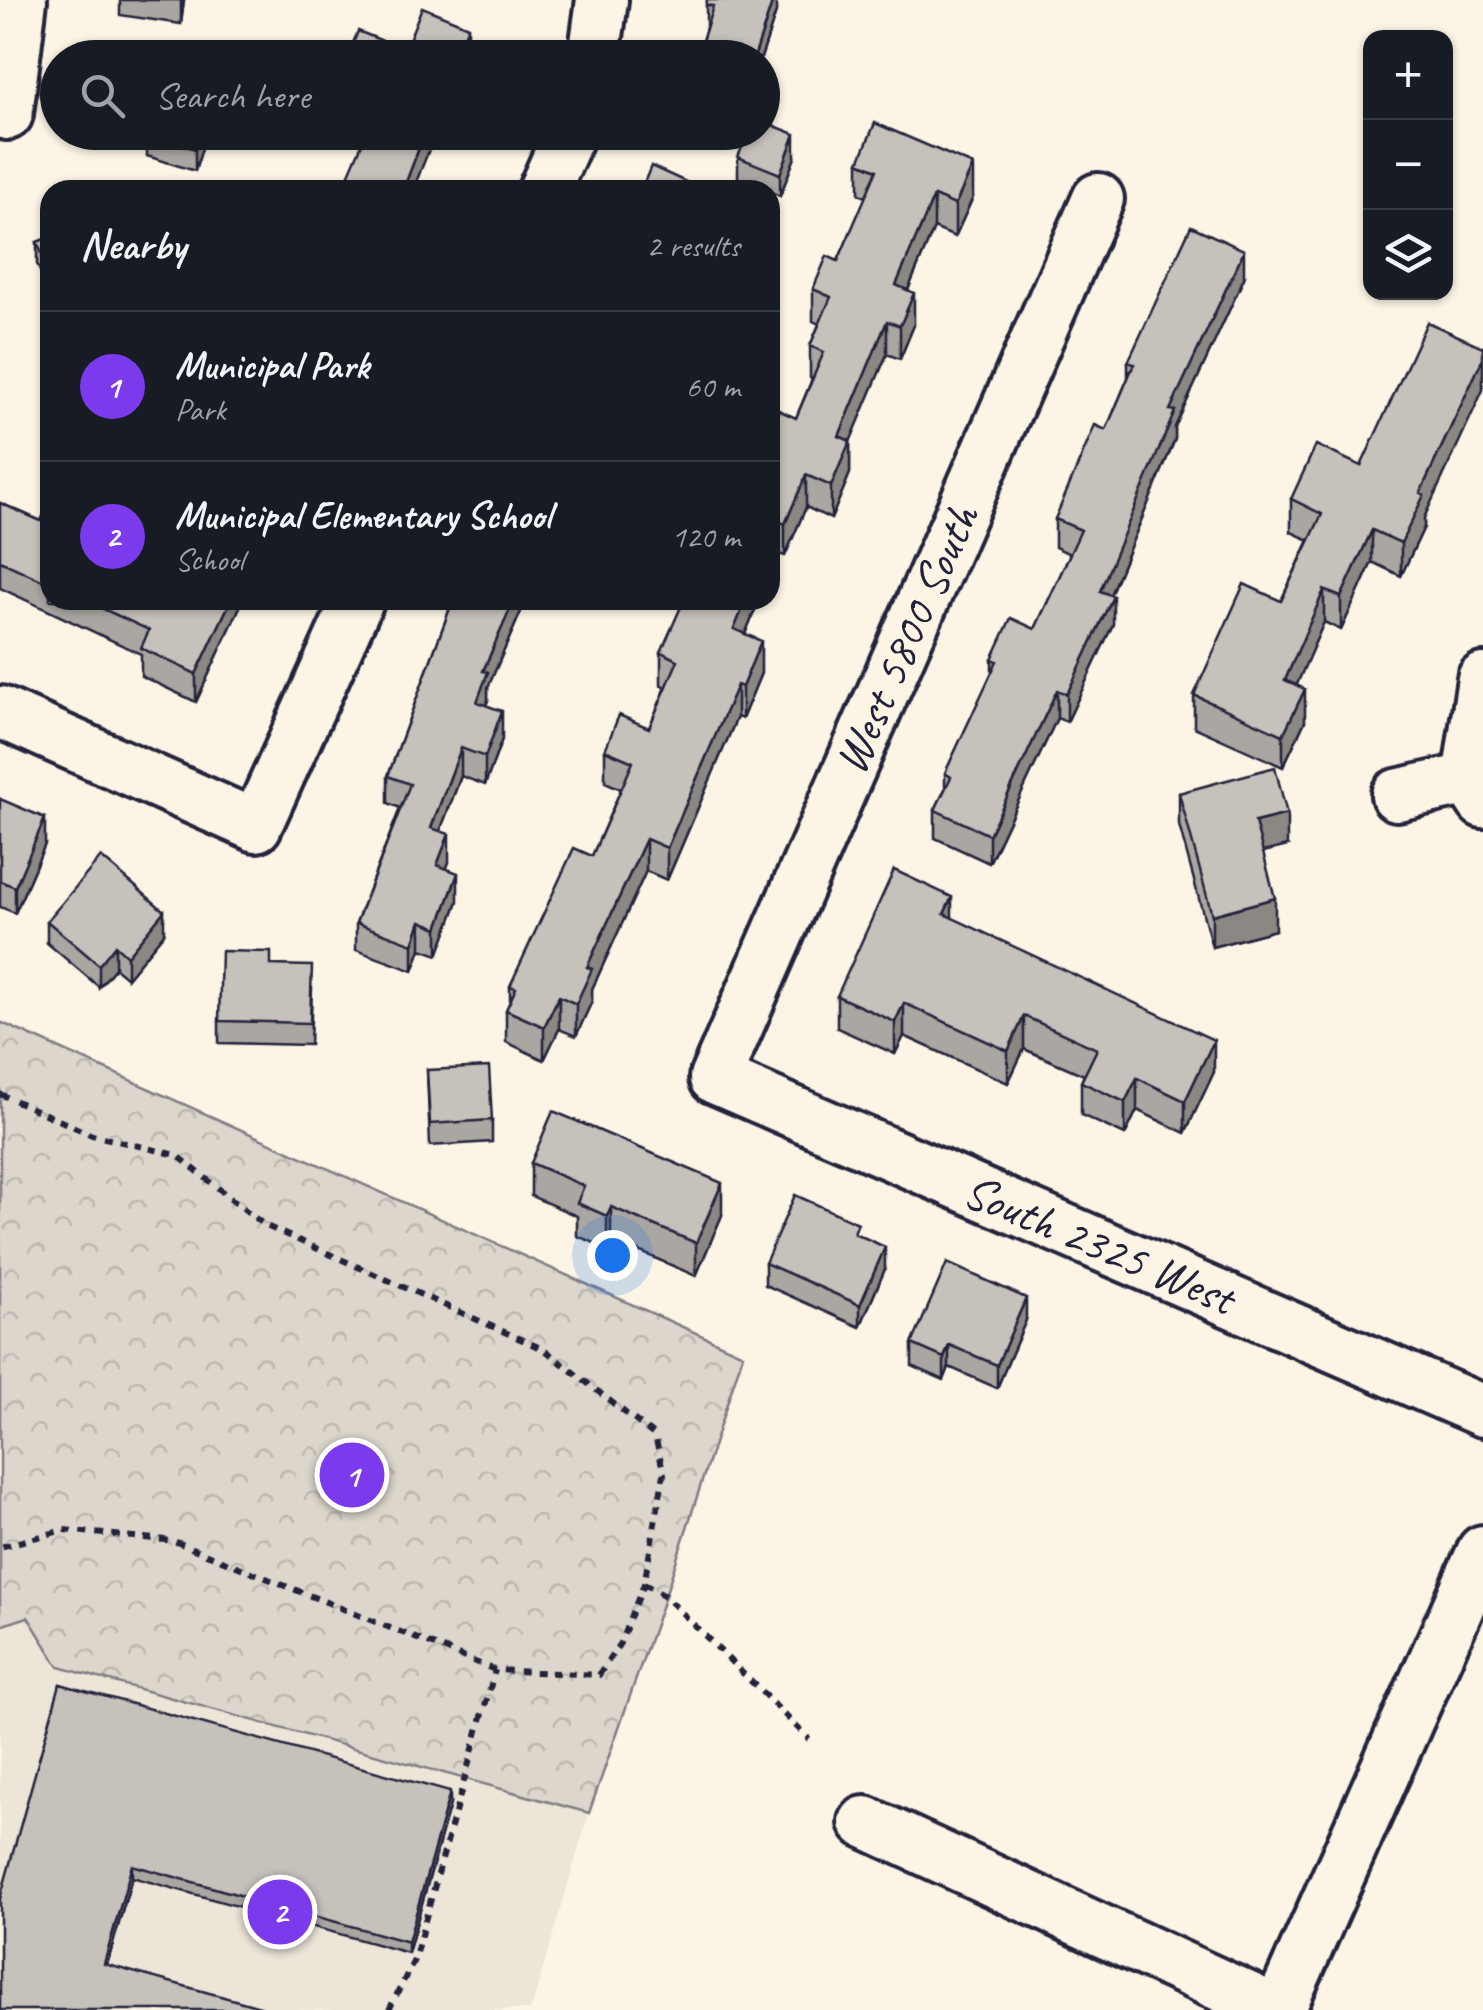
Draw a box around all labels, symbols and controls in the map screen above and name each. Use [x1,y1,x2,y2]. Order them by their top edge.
map controls [1363,30,1453,300]
button: + [1363,30,1453,120]
search box [40,40,780,150]
icon: search [75,68,130,123]
text: Search here [155,72,310,119]
button: − [1363,120,1453,210]
button: layers [1363,210,1453,300]
text: Nearby [80,219,186,272]
text: 2 results [646,225,740,266]
text: Municipal Park [175,342,369,389]
text: 1 [105,366,120,407]
text: 60 m [686,366,740,407]
text: Park [175,389,226,430]
text: Municipal Elementary School [175,492,551,539]
street label: West 5800 South [820,493,993,783]
text: 2 [105,516,120,557]
text: 120 m [671,516,740,557]
text: School [175,539,244,580]
street label: South 2325 West [955,1160,1247,1329]
your location [587,1230,638,1281]
pin: 1 [320,1438,384,1512]
pin: 2 [248,1874,312,1950]

